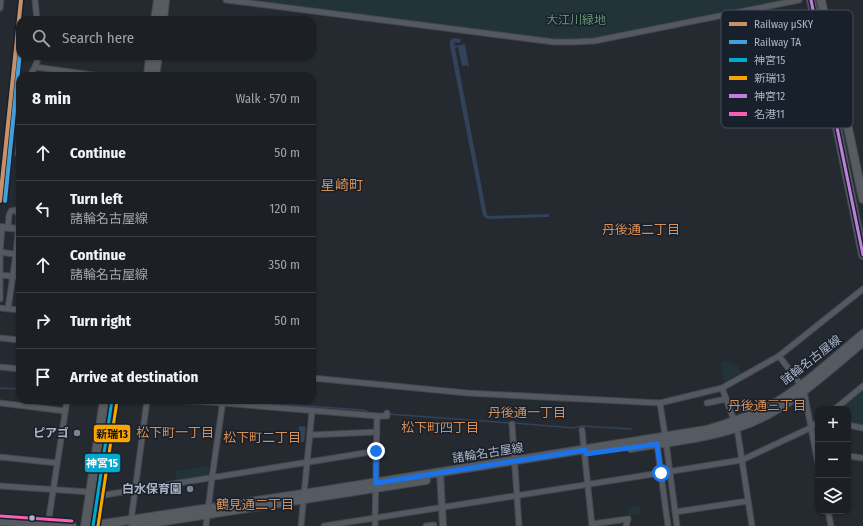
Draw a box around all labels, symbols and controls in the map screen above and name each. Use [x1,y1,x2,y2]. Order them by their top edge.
legend [721,10,853,128]
park label: 大江川緑地 [546,13,606,27]
search box [16,16,316,60]
text: Railway μSKY [754,18,814,31]
icon: search [30,27,52,49]
text: Search here [62,29,134,47]
text: Railway TA [754,36,801,49]
text: 神宮15 [754,54,785,67]
text: 新瑞13 [754,72,785,85]
text: 8 min [32,88,71,109]
text: 神宮12 [754,90,785,103]
text: Walk · 570 m [235,91,300,106]
text: 名港11 [754,108,784,121]
icon: ahead [32,142,54,164]
text: Continue [70,144,126,162]
text: 50 m [274,145,300,160]
district label: 星崎町 [321,177,363,194]
text: Turn left [70,190,123,208]
icon: left [32,198,54,220]
text: 120 m [269,201,300,216]
text: 諸輪名古屋線 [70,211,148,226]
district label: 丹後通二丁目 [602,222,680,237]
text: Continue [70,246,126,264]
icon: ahead [32,254,54,276]
text: 350 m [268,257,300,272]
text: 諸輪名古屋線 [70,267,148,282]
icon: right [32,310,54,332]
text: Turn right [70,312,131,330]
text: 50 m [274,313,300,328]
street label: 諸輪名古屋線 [778,332,844,388]
icon: arrive [32,366,54,388]
text: Arrive at destination [70,368,198,386]
district label: 丹後通三丁目 [728,398,806,413]
district label: 丹後通一丁目 [488,405,566,420]
map controls [815,406,851,514]
button: + [815,406,851,442]
district label: 松下町四丁目 [401,420,479,435]
line badge: 新瑞13 [93,424,131,443]
district label: 松下町一丁目 [136,425,214,440]
place label: ピアゴ [33,426,69,440]
marker: ピアゴ [72,428,82,438]
text: 新瑞13 [96,428,128,441]
district label: 松下町二丁目 [223,430,301,445]
street label: 諸輪名古屋線 [451,440,525,466]
route end [367,442,385,460]
button: − [815,442,851,478]
line badge: 神宮15 [84,453,121,473]
text: 神宮15 [86,457,119,470]
route start [652,464,670,482]
button: layers [815,478,851,514]
place label: 白水保育園 [122,482,182,496]
marker: 白水保育園 [185,484,195,494]
district label: 鶴見通二丁目 [216,497,294,512]
unlabelled marker [27,513,37,523]

